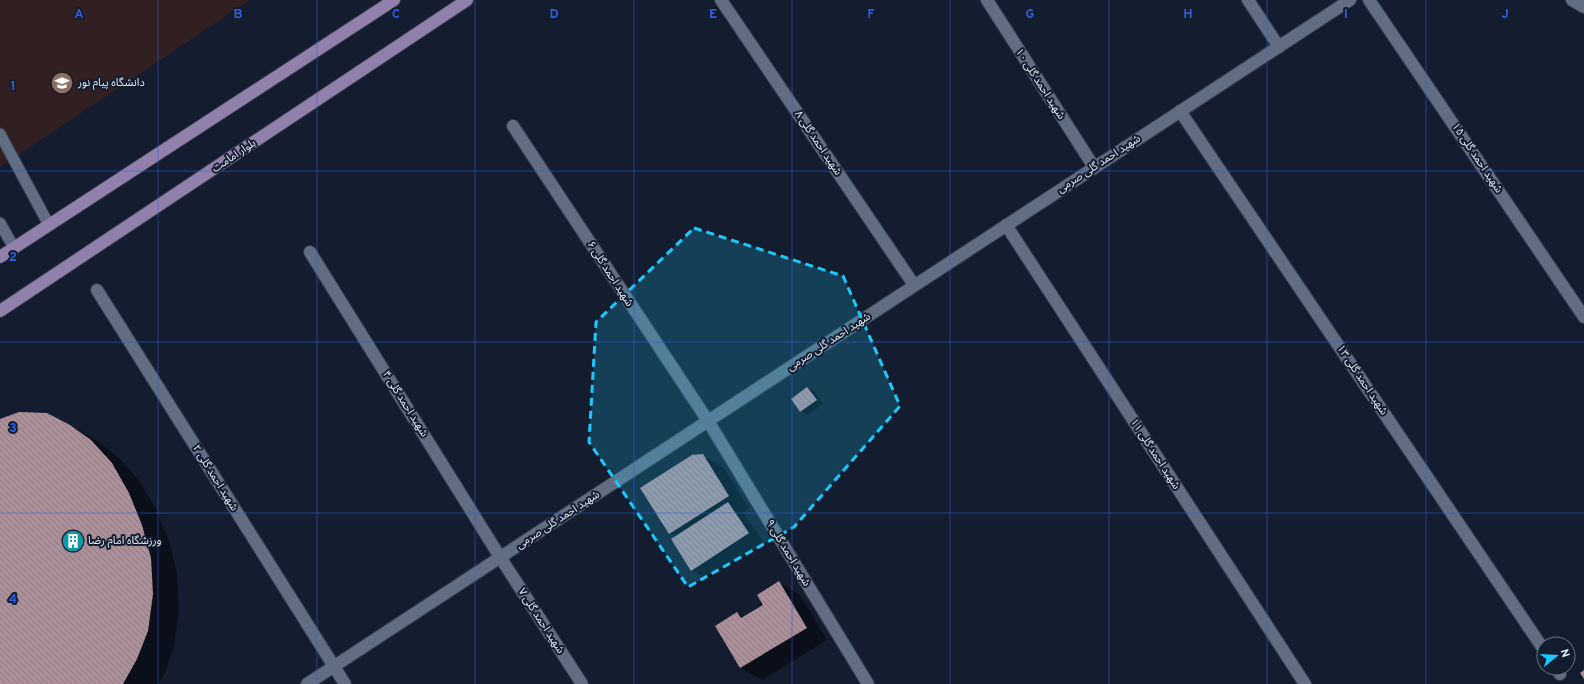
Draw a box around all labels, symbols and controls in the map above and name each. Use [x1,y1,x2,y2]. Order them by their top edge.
text: A [74,7,84,23]
text: B [234,7,243,23]
text: C [392,7,400,23]
text: D [549,7,559,23]
text: E [709,7,717,23]
text: F [867,7,875,23]
text: G [1026,7,1035,23]
text: H [1183,7,1193,23]
text: I [1344,7,1348,23]
text: J [1501,7,1509,23]
street label: شهید احمد گلی ۱۰ [1012,46,1068,122]
school or university icon: دانشگاه پیام نور [49,70,75,96]
place label: دانشگاه پیام نور [77,76,145,90]
text: 1 [10,79,16,95]
street label: شهید احمد گلی ۸ [791,108,845,178]
street label: شهید احمد گلی ۱۵ [1448,120,1506,196]
street label: شهید احمد گلی صرمی [1055,132,1144,196]
street label: بلوار امامت [209,136,259,176]
street label: شهید احمد گلی ۶ [584,239,637,310]
text: 2 [9,250,17,266]
street label: شهید احمد گلی صرمی [785,310,874,374]
street label: شهید احمد گلی ۱۳ [1333,342,1391,418]
street label: شهید احمد گلی ۴ [379,368,431,440]
street label: شهید احمد گلی ۱۱ [1127,416,1183,492]
text: 3 [9,421,17,437]
street label: شهید احمد گلی ۲ [189,442,241,514]
street label: شهید احمد گلی صرمی [514,488,603,552]
street label: شهید احمد گلی ۹ [763,517,814,589]
building icon: ورزشگاه امام رضا [60,528,86,554]
place label: ورزشگاه امام رضا [88,534,162,548]
street label: شهید احمد گلی ۷ [515,586,568,657]
text: 4 [9,592,17,608]
north arrow [1536,636,1576,676]
text: N [1557,647,1572,659]

